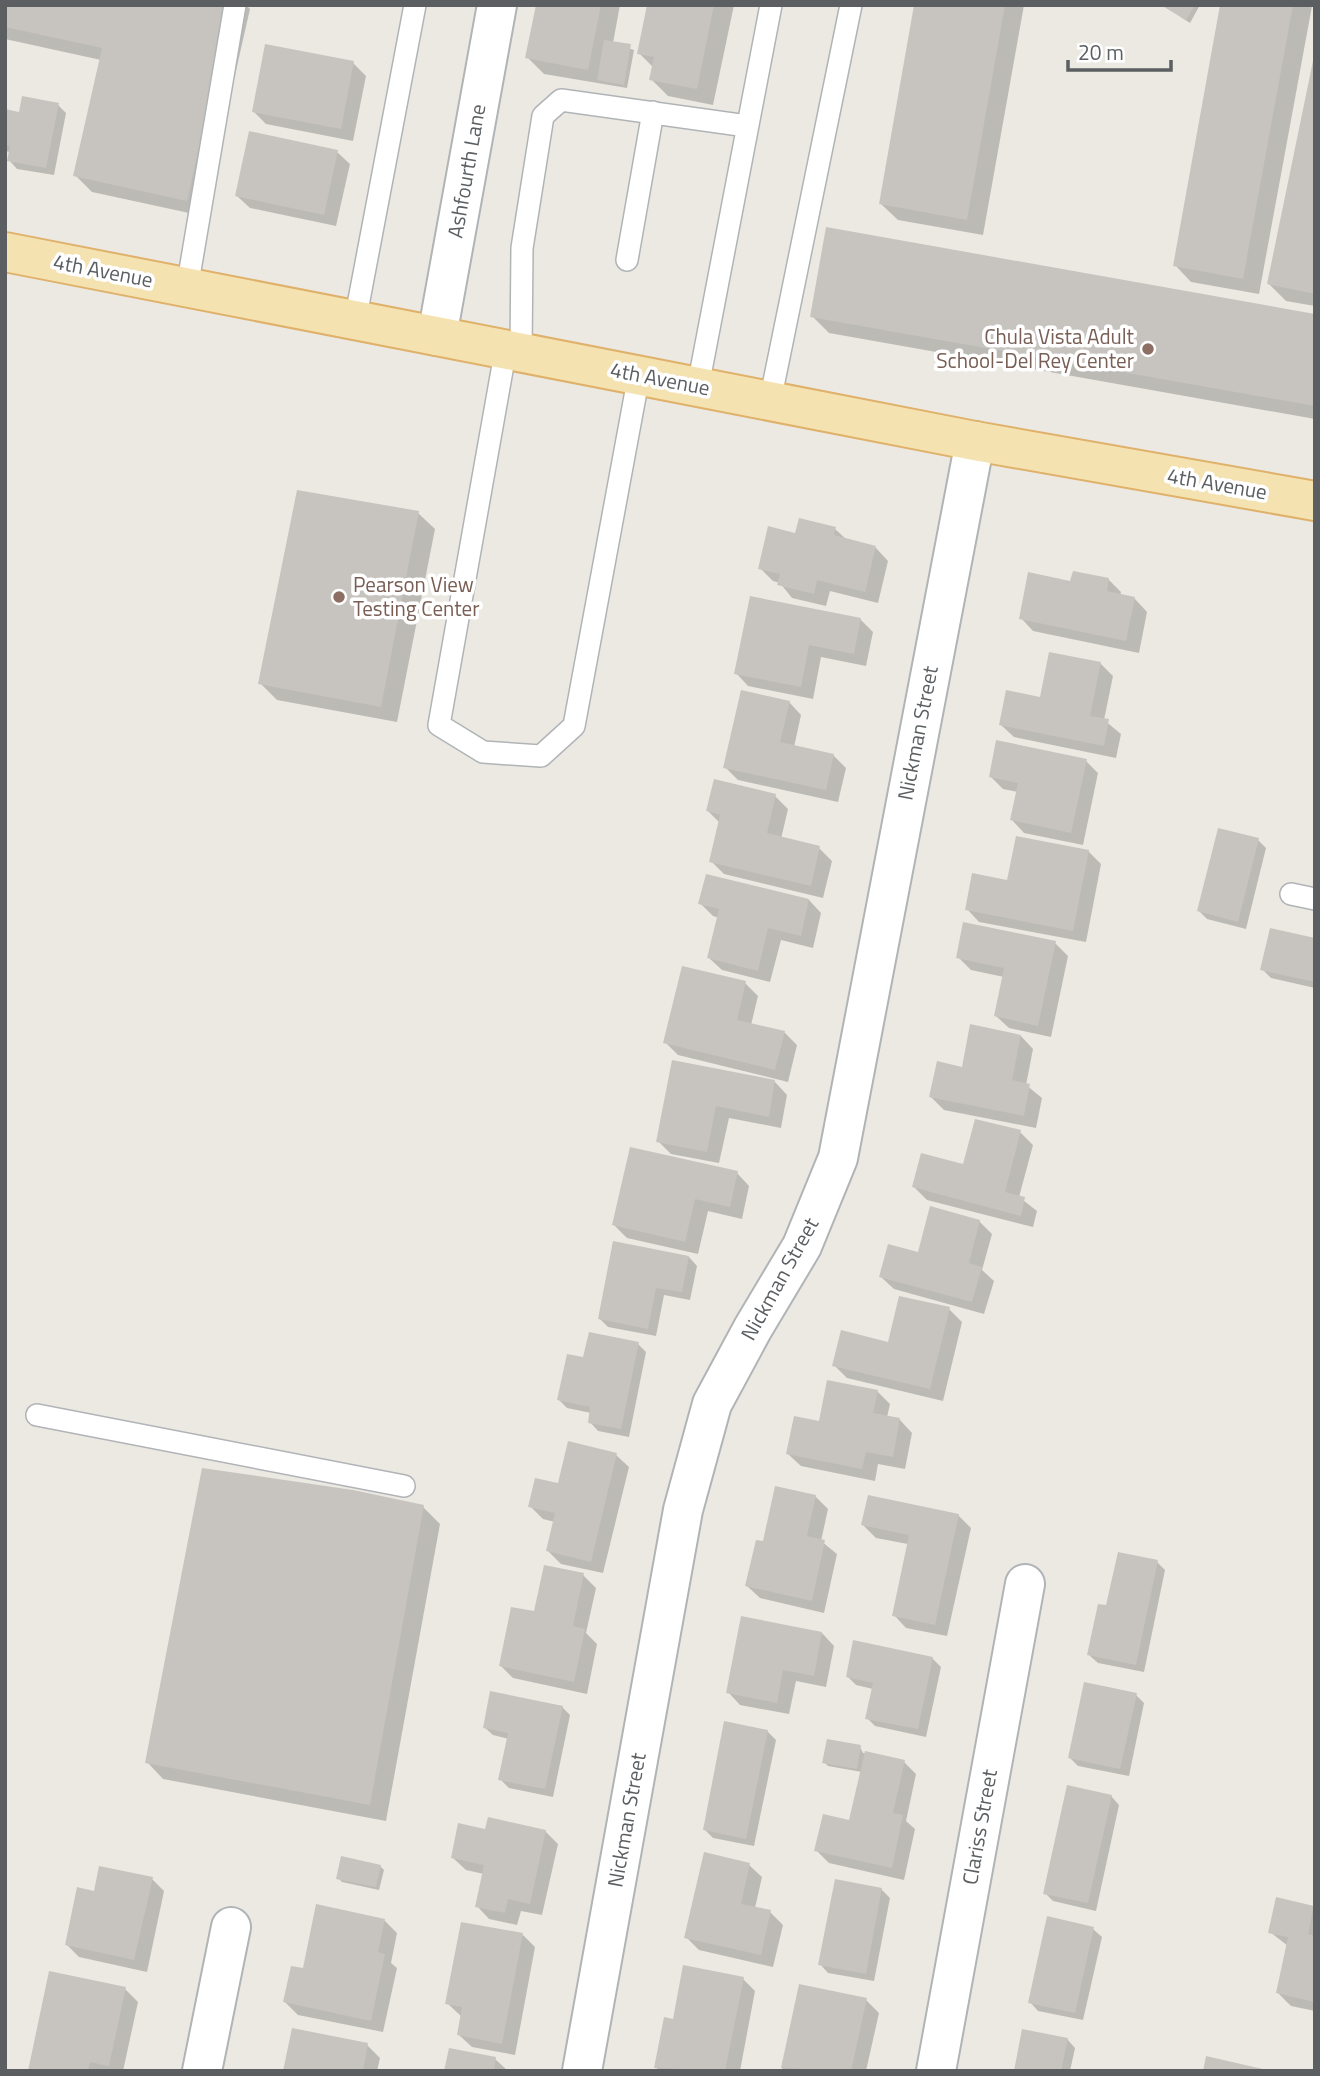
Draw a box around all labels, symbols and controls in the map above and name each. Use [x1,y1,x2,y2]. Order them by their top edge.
scale bar [1068,28,1171,72]
text: 20 m [1078,36,1124,68]
street label: Ashfourth Lane [438,101,494,240]
street label: 4th Avenue [51,245,156,295]
place label: Chula Vista Adult School-Del Rey Center [936,320,1135,376]
marker: Chula Vista Adult School-Del Rey Center [1140,341,1156,357]
street label: 4th Avenue [608,353,713,403]
street label: 4th Avenue [1165,459,1270,508]
place label: Pearson View Testing Center [353,568,479,624]
marker: Pearson View Testing Center [331,589,347,605]
street label: Nickman Street [888,662,946,803]
street label: Nickman Street [732,1211,826,1346]
street label: Nickman Street [598,1749,654,1890]
street label: Clariss Street [953,1766,1005,1887]

